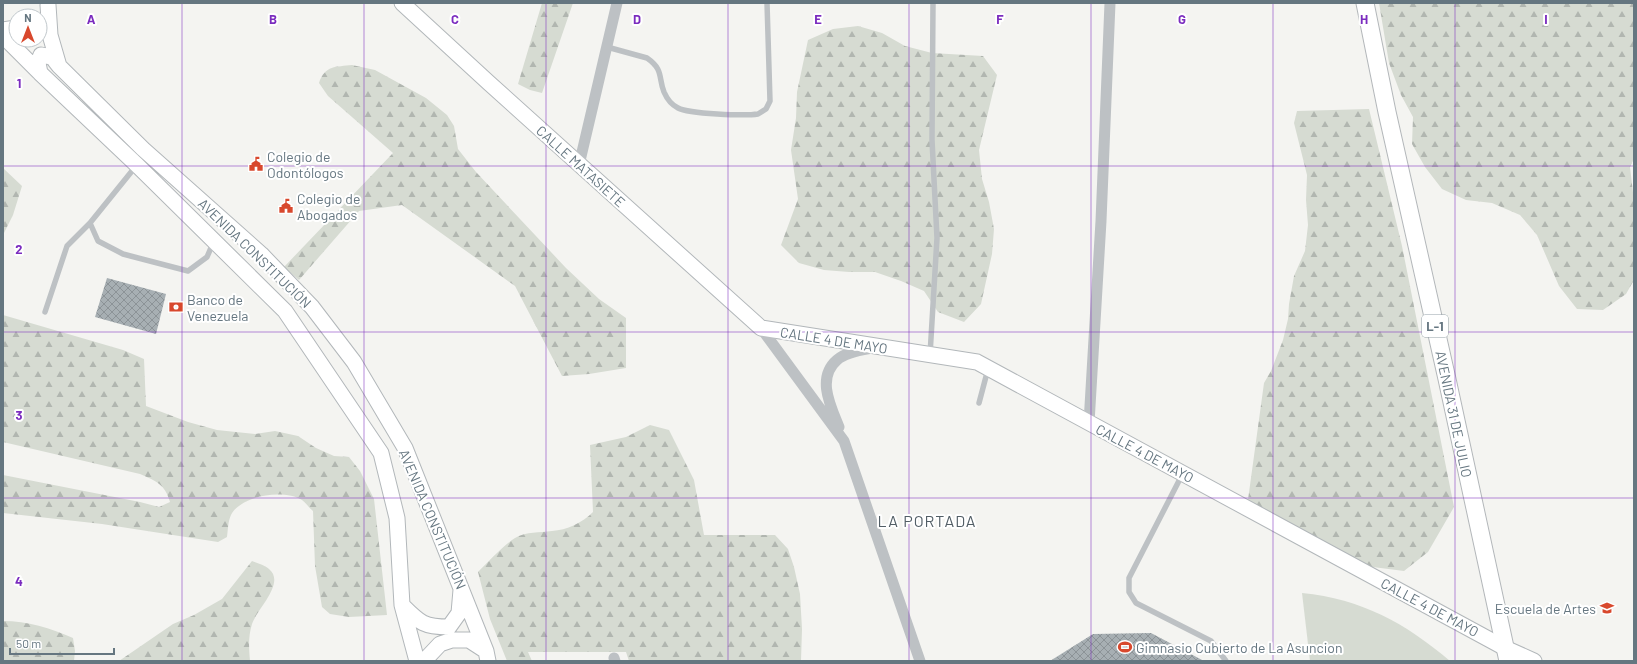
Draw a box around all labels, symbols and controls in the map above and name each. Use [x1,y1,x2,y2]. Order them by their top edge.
north arrow [8,8,48,48]
text: N [24,11,32,24]
text: A [87,11,96,27]
text: B [269,11,277,27]
text: C [451,11,459,27]
text: D [633,11,641,27]
text: E [814,11,822,27]
text: F [996,11,1004,27]
text: G [1178,11,1186,27]
text: H [1360,11,1368,27]
text: I [1544,11,1548,27]
text: 1 [17,75,21,91]
street label: CALLE MATASIETE [533,122,629,210]
place label: Colegio de Odontólogos [267,148,344,181]
public building icon: Colegio de Odontólogos [248,156,264,172]
place label: Colegio de Abogados [297,190,360,223]
street label: AVENIDA CONSTITUCIÓN [195,195,315,311]
public building icon: Colegio de Abogados [278,198,294,214]
text: 2 [15,241,23,257]
place label: Banco de Venezuela [187,291,249,324]
bank icon: Banco de Venezuela [168,299,184,315]
road number: L-1 [1422,315,1448,337]
street label: CALLE 4 DE MAYO [779,323,889,357]
street label: AVENIDA 31 DE JULIO [1432,349,1476,479]
text: 3 [15,407,23,423]
street label: CALLE 4 DE MAYO [1093,420,1197,486]
street label: AVENIDA CONSTITUCIÓN [396,446,470,592]
district label: LA PORTADA [877,511,977,530]
text: 4 [15,573,23,589]
street label: CALLE 4 DE MAYO [1378,574,1482,640]
place label: Escuela de Artes [1495,600,1596,617]
school or university icon: Escuela de Artes [1599,600,1615,616]
scale bar [10,630,114,656]
text: 50 m [16,636,41,650]
sports icon: Gimnasio Cubierto de La Asuncion [1117,639,1133,655]
place label: Gimnasio Cubierto de La Asuncion [1136,639,1342,656]

